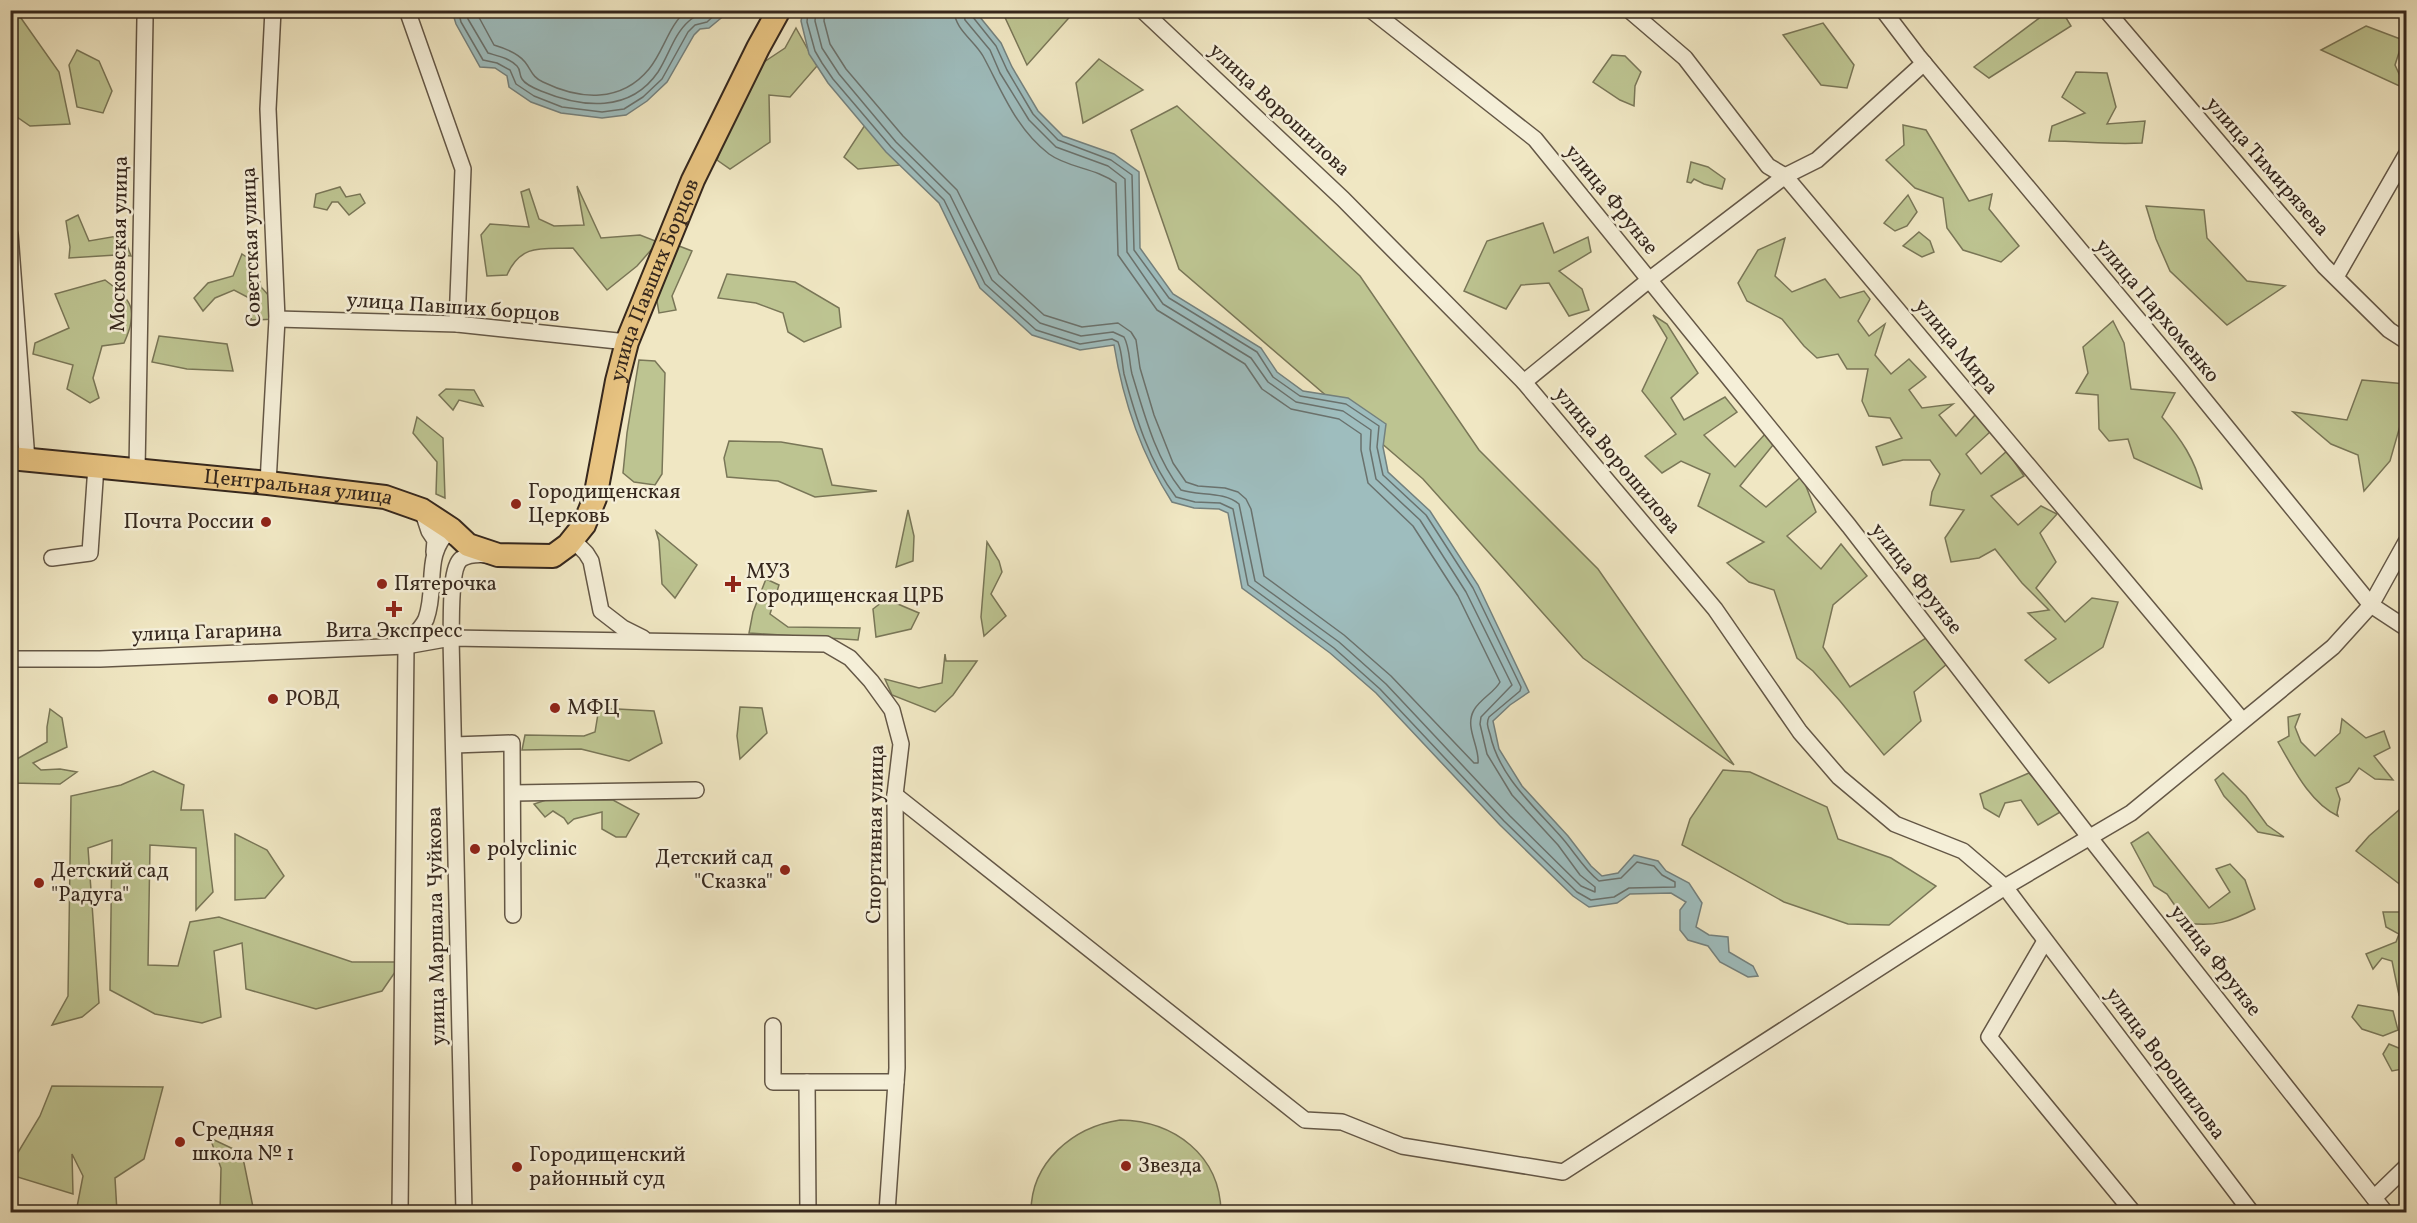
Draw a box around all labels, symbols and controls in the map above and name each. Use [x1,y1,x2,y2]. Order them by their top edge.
street label: улица Ворошилова [1202,37,1356,183]
street label: улица Тимирязева [2198,91,2336,243]
street label: улица Фрунзе [1557,139,1665,261]
street label: Московская улица [104,156,136,332]
street label: Советская улица [235,167,269,327]
street label: улица Павших Борцов [603,174,707,385]
street label: улица Пархоменко [2088,233,2226,389]
street label: улица Павших борцов [345,286,561,330]
street label: улица Мира [1907,293,2005,401]
street label: улица Ворошилова [1547,381,1687,541]
street label: Центральная улица [203,462,397,513]
place label: Городищенская Церковь [528,478,680,531]
marker: Городищенская Церковь [509,497,523,511]
place label: Почта России [124,508,254,537]
marker: Почта России [259,515,273,529]
street label: улица Фрунзе [1863,517,1969,641]
place label: МУЗ Городищенская ЦРБ [746,558,944,611]
place label: Пятерочка [394,570,497,599]
marker: МУЗ Городищенская ЦРБ [724,575,742,593]
marker: Пятерочка [375,577,389,591]
marker: Вита Экспресс [387,602,401,616]
street label: улица Гагарина [131,616,283,650]
place label: Вита Экспресс [325,617,463,646]
place label: РОВД [285,685,340,714]
marker: РОВД [266,692,280,706]
place label: МФЦ [567,694,620,723]
marker: МФЦ [548,701,562,715]
street label: Спортивная улица [860,744,892,924]
street label: улица Маршала Чуйкова [420,806,454,1046]
place label: polyclinic [487,835,577,864]
marker: polyclinic [468,842,482,856]
place label: Детский сад "Сказка" [655,844,773,897]
place label: Детский сад "Радуга" [51,857,169,910]
marker: Детский сад "Сказка" [778,863,792,877]
marker: Детский сад "Радуга" [32,876,46,890]
street label: улица Фрунзе [2162,899,2268,1023]
street label: улица Ворошилова [2098,982,2232,1146]
place label: Средняя школа № 1 [192,1116,294,1169]
marker: Средняя школа № 1 [173,1135,187,1149]
place label: Городищенский районный суд [529,1141,686,1194]
place label: Звезда [1138,1152,1202,1181]
marker: Звезда [1119,1159,1133,1173]
marker: Городищенский районный суд [510,1160,524,1174]

